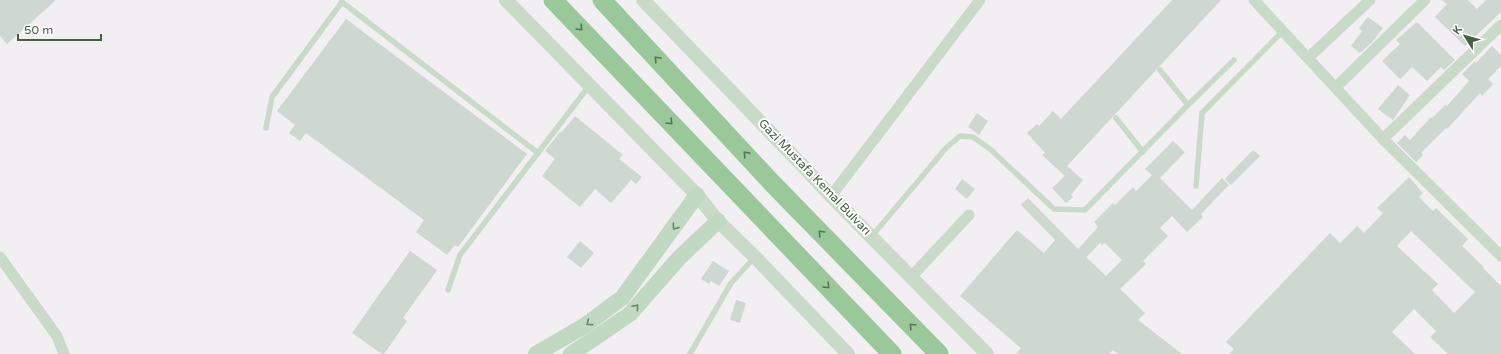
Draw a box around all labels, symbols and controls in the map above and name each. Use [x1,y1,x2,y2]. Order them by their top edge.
scale bar [18,16,101,42]
north arrow [1445,16,1485,56]
text: 50 m [24,23,53,37]
one-way arrow [575,23,583,31]
text: K [1450,23,1465,37]
one-way arrow [655,56,662,64]
street label: Gazi Mustafa Kemal Bulvarı [756,116,874,238]
one-way arrow [665,117,673,125]
one-way arrow [743,151,751,159]
one-way arrow [673,222,680,229]
one-way arrow [818,230,826,238]
one-way arrow [822,281,830,289]
one-way arrow [631,304,639,312]
one-way arrow [586,318,593,325]
one-way arrow [909,323,917,331]

